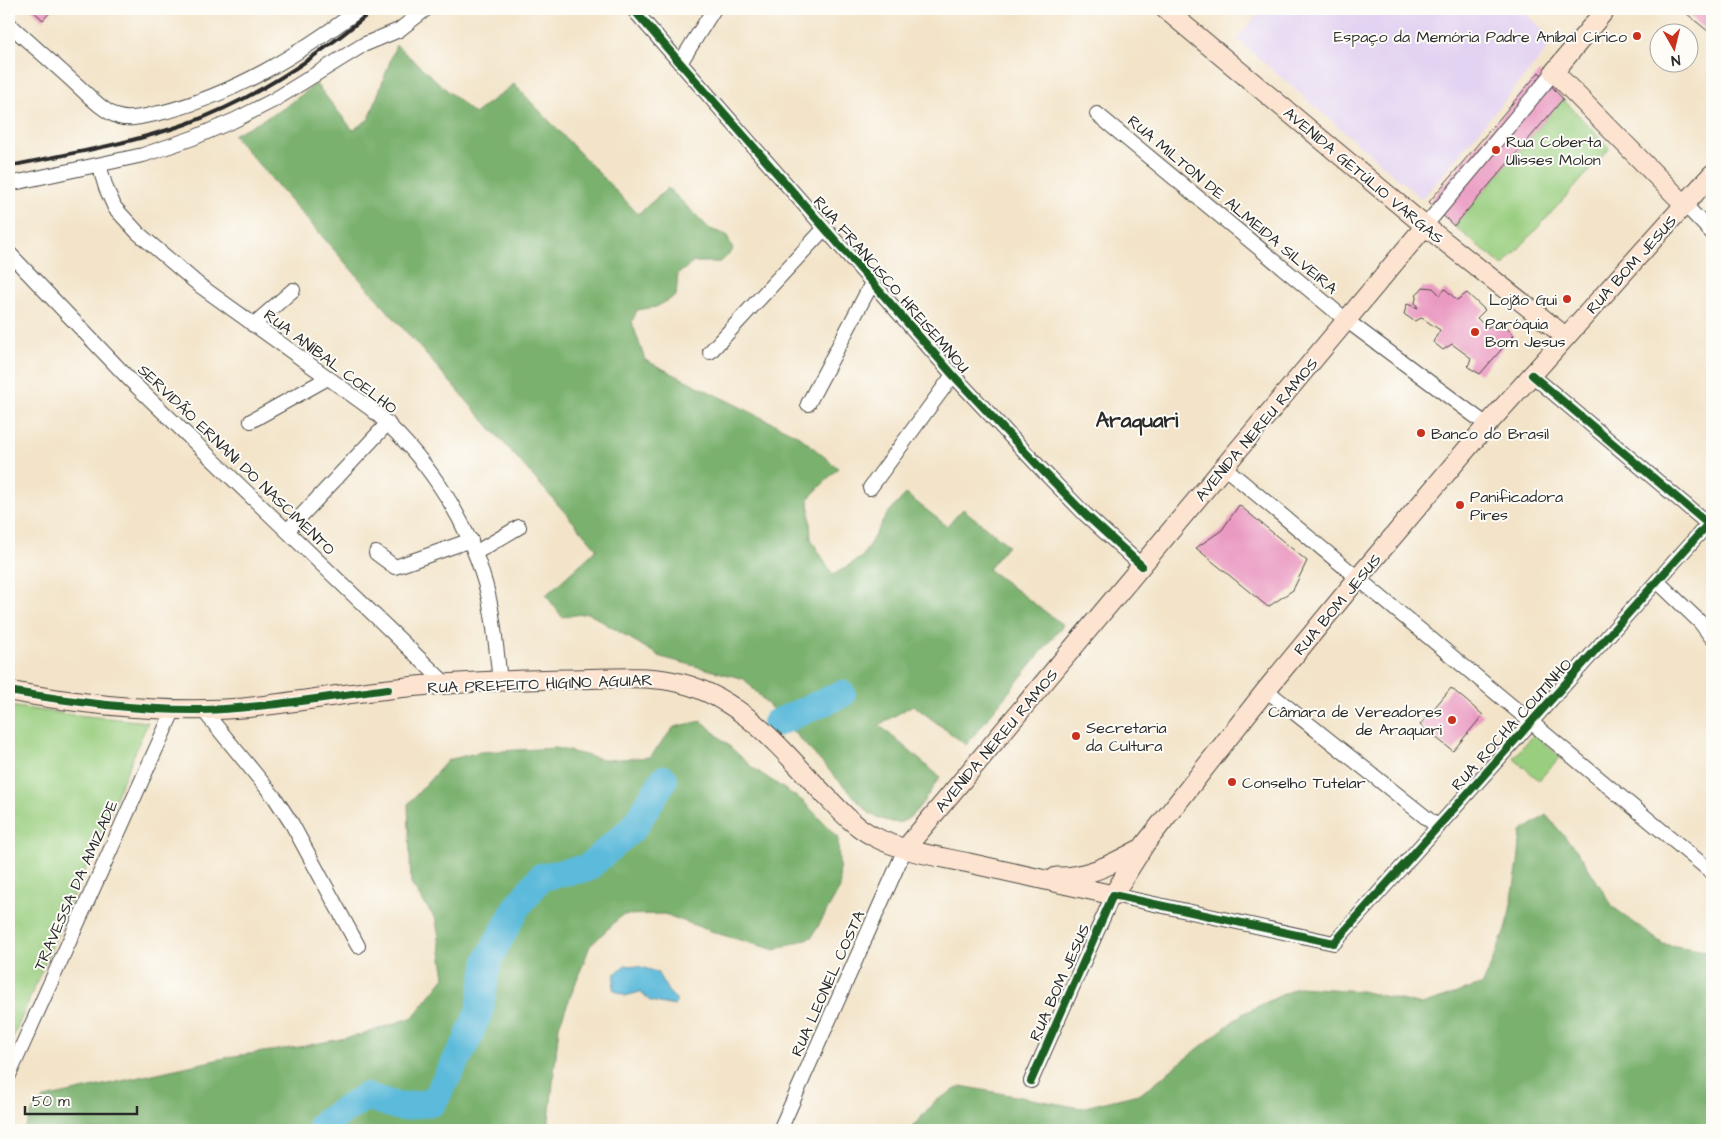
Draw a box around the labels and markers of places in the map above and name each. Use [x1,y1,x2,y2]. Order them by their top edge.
place label: Espaço da Memória Padre Aníbal Círico [1334,26,1627,48]
marker: Espaço da Memória Padre Aníbal Círico [1631,30,1643,42]
place label: Rua Coberta Ulisses Molon [1506,131,1601,171]
marker: Rua Coberta Ulisses Molon [1490,144,1502,156]
place label: Lojão Gui [1489,289,1558,311]
marker: Lojão Gui [1561,293,1573,305]
place label: Paróquia Bom Jesus [1485,313,1566,353]
marker: Paróquia Bom Jesus [1469,326,1481,338]
place label: Banco do Brasil [1431,423,1549,445]
marker: Banco do Brasil [1415,427,1427,439]
place label: Panificadora Pires [1470,486,1563,526]
marker: Panificadora Pires [1454,499,1466,511]
place label: Câmara de Vereadores de Araquari [1268,701,1443,741]
marker: Câmara de Vereadores de Araquari [1446,714,1458,726]
place label: Secretaria da Cultura [1086,717,1167,757]
marker: Secretaria da Cultura [1070,730,1082,742]
place label: Conselho Tutelar [1242,772,1366,794]
marker: Conselho Tutelar [1226,776,1238,788]

